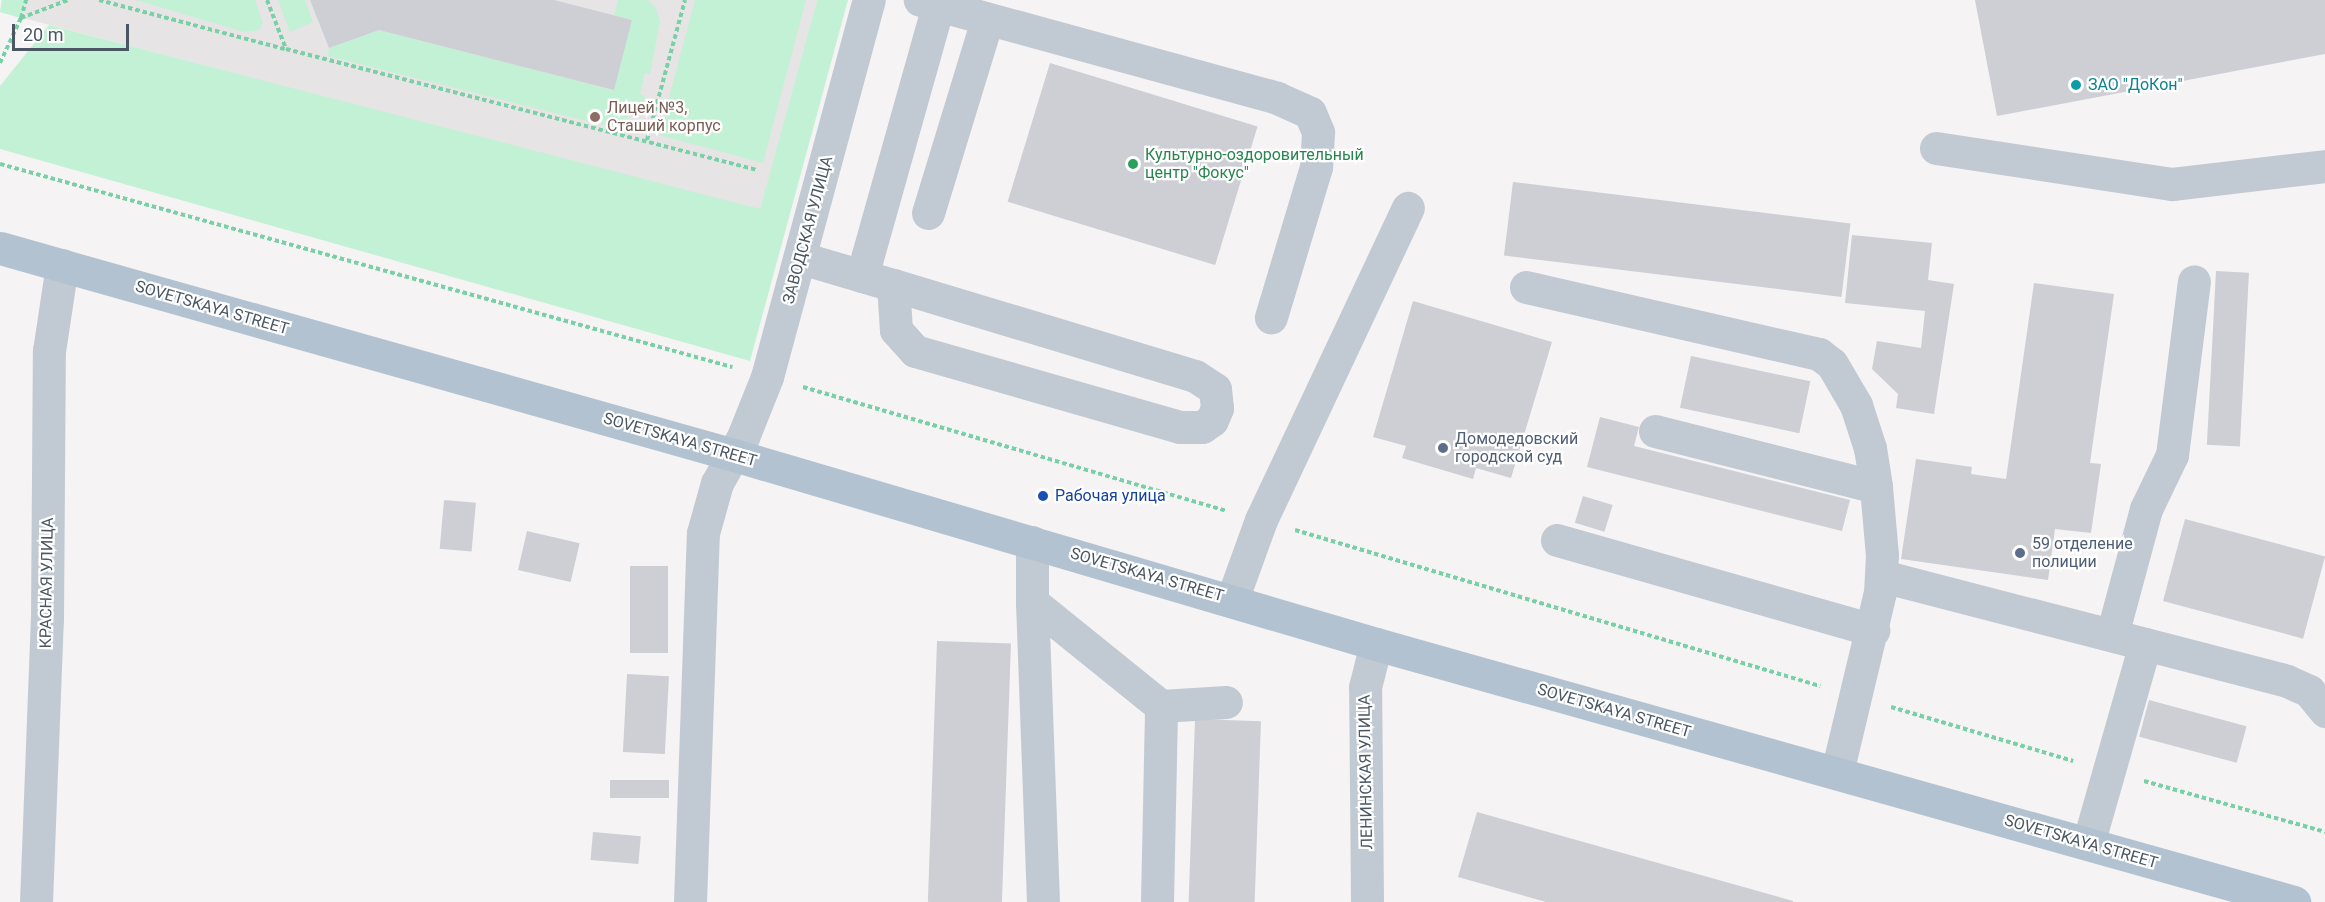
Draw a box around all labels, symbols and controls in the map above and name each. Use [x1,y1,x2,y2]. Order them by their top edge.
scale bar [15,12,132,50]
text: 20 m [23,24,63,45]
place label: ЗАО "ДоКон" [2088,75,2183,95]
marker: ЗАО "ДоКон" [2069,78,2083,92]
place label: Лицей №3, Сташий корпус [607,98,721,136]
marker: Лицей №3, Сташий корпус [588,110,602,124]
place label: Культурно-оздоровительный центр "Фокус" [1145,145,1364,183]
street label: ЗАВОДСКАЯ УЛИЦА [779,154,837,306]
marker: Культурно-оздоровительный центр "Фокус" [1126,157,1140,171]
street label: SOVETSKAYA STREET [133,277,291,339]
street label: SOVETSKAYA STREET [601,409,759,471]
place label: Домодедовский городской суд [1455,429,1578,467]
marker: Домодедовский городской суд [1436,441,1450,455]
place label: Рабочая улица [1055,486,1166,506]
marker: Рабочая улица [1036,489,1050,503]
street label: КРАСНАЯ УЛИЦА [36,517,58,649]
place label: 59 отделение полиции [2032,534,2133,572]
street label: SOVETSKAYA STREET [1068,544,1226,606]
marker: 59 отделение полиции [2013,546,2027,560]
street label: SOVETSKAYA STREET [1535,680,1693,742]
street label: ЛЕНИНСКАЯ УЛИЦА [1355,695,1377,849]
street label: SOVETSKAYA STREET [2002,811,2160,873]

